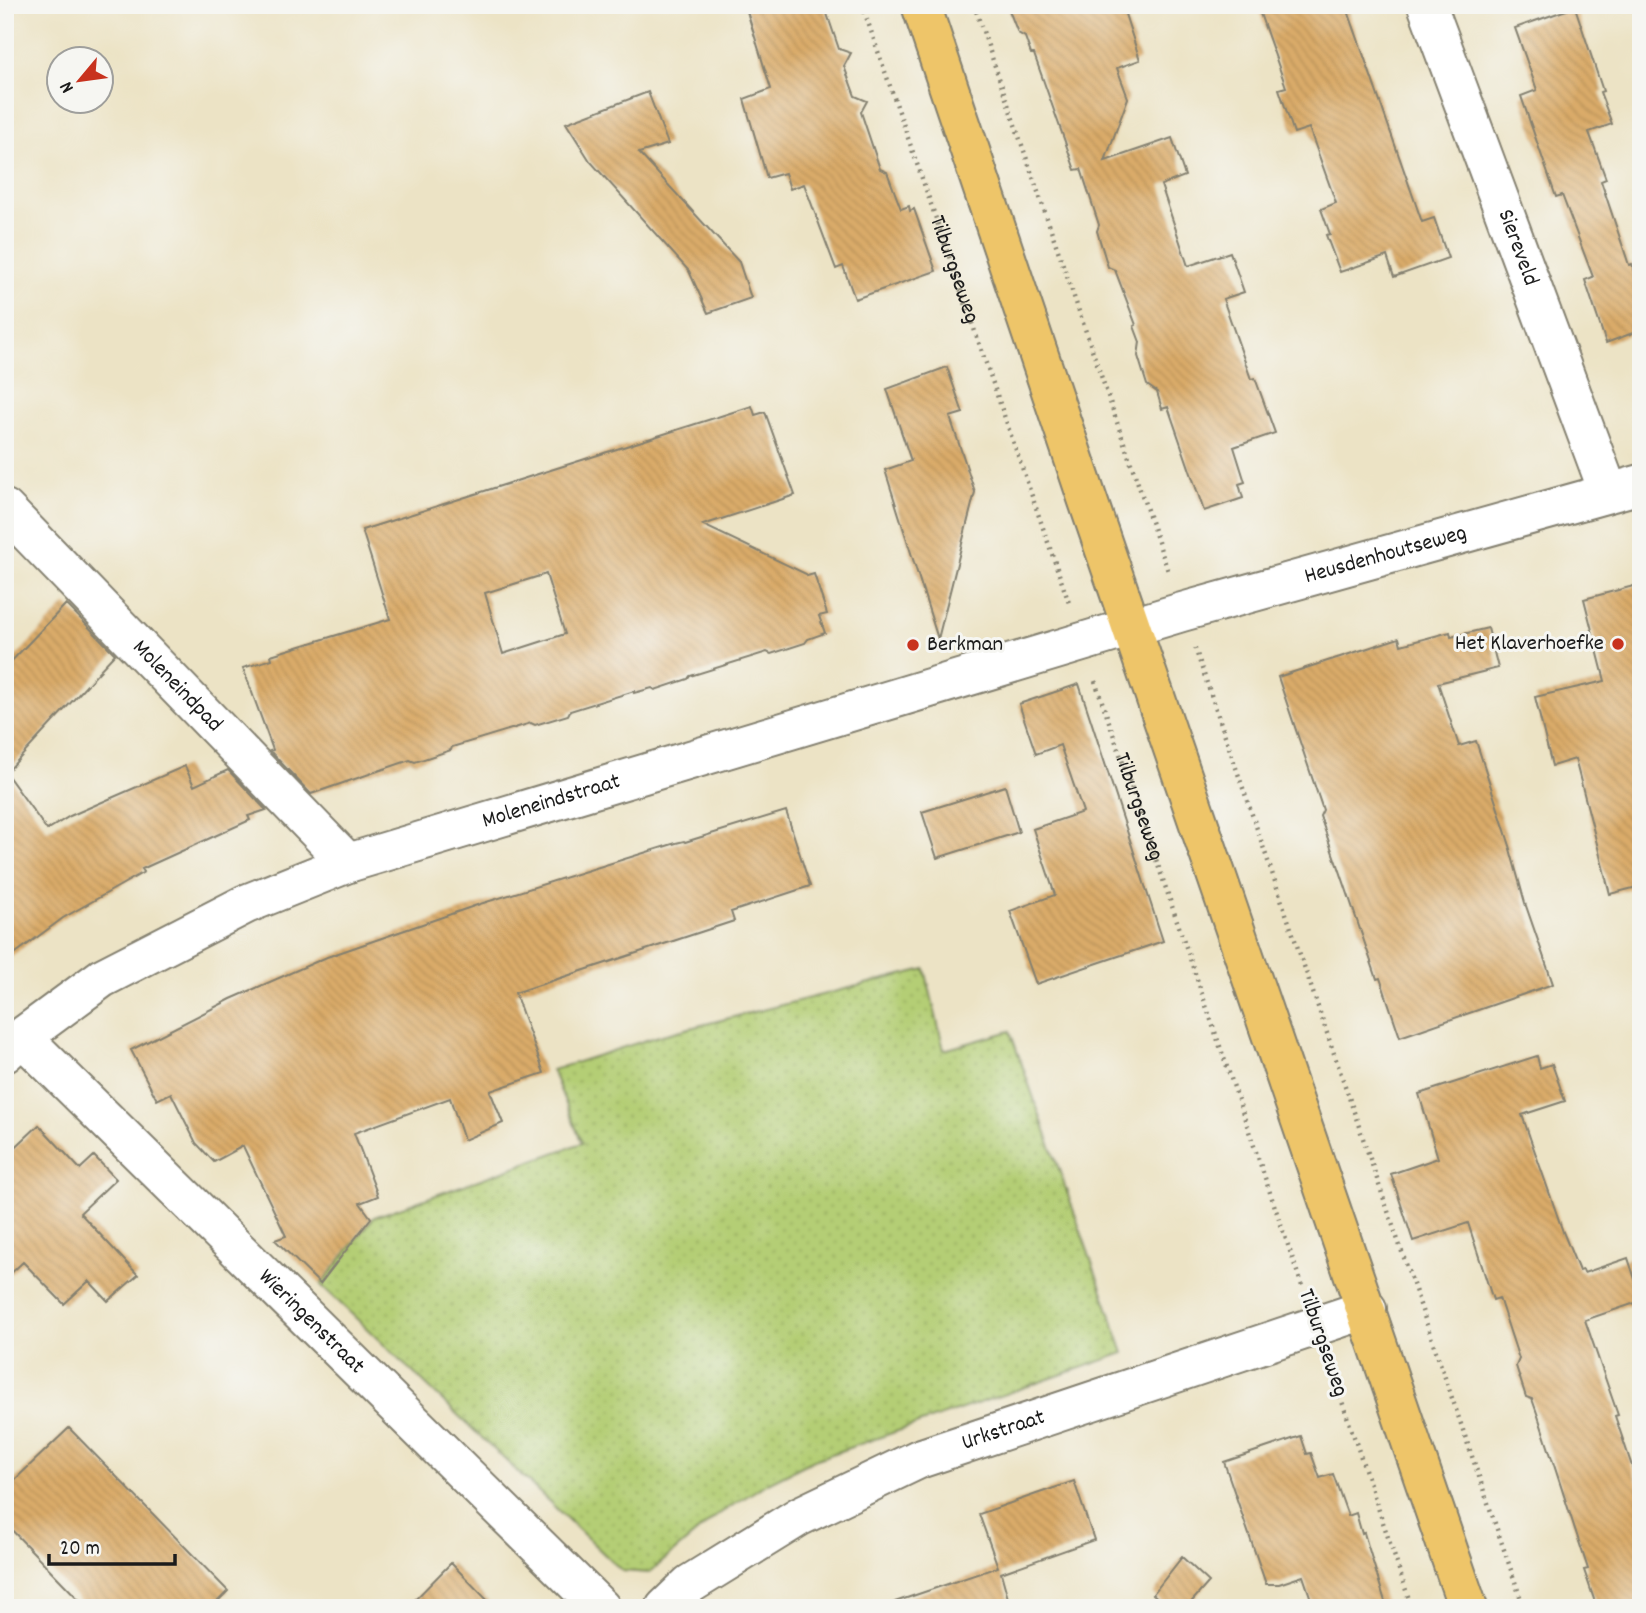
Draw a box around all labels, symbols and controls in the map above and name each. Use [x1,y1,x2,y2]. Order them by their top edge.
north arrow [46,46,116,116]
text: N [54,76,82,97]
street label: Siereveld [1488,205,1547,291]
street label: Tilburgseweg [920,211,988,328]
street label: Heusdenhoutseweg [1301,517,1471,594]
place label: Het Klaverhoefke [1455,628,1604,661]
place label: Berkman [927,629,1003,662]
street label: Moleneindpad [124,633,230,740]
marker: Het Klaverhoefke [1610,636,1626,652]
marker: Berkman [905,637,921,653]
street label: Tilburgseweg [1104,748,1172,865]
street label: Moleneindstraat [478,765,624,838]
street label: Wieringenstraat [250,1262,372,1382]
street label: Tilburgseweg [1288,1285,1356,1401]
street label: Urkstraat [957,1401,1049,1460]
scale bar [49,1522,175,1566]
text: 20 m [60,1535,100,1565]

